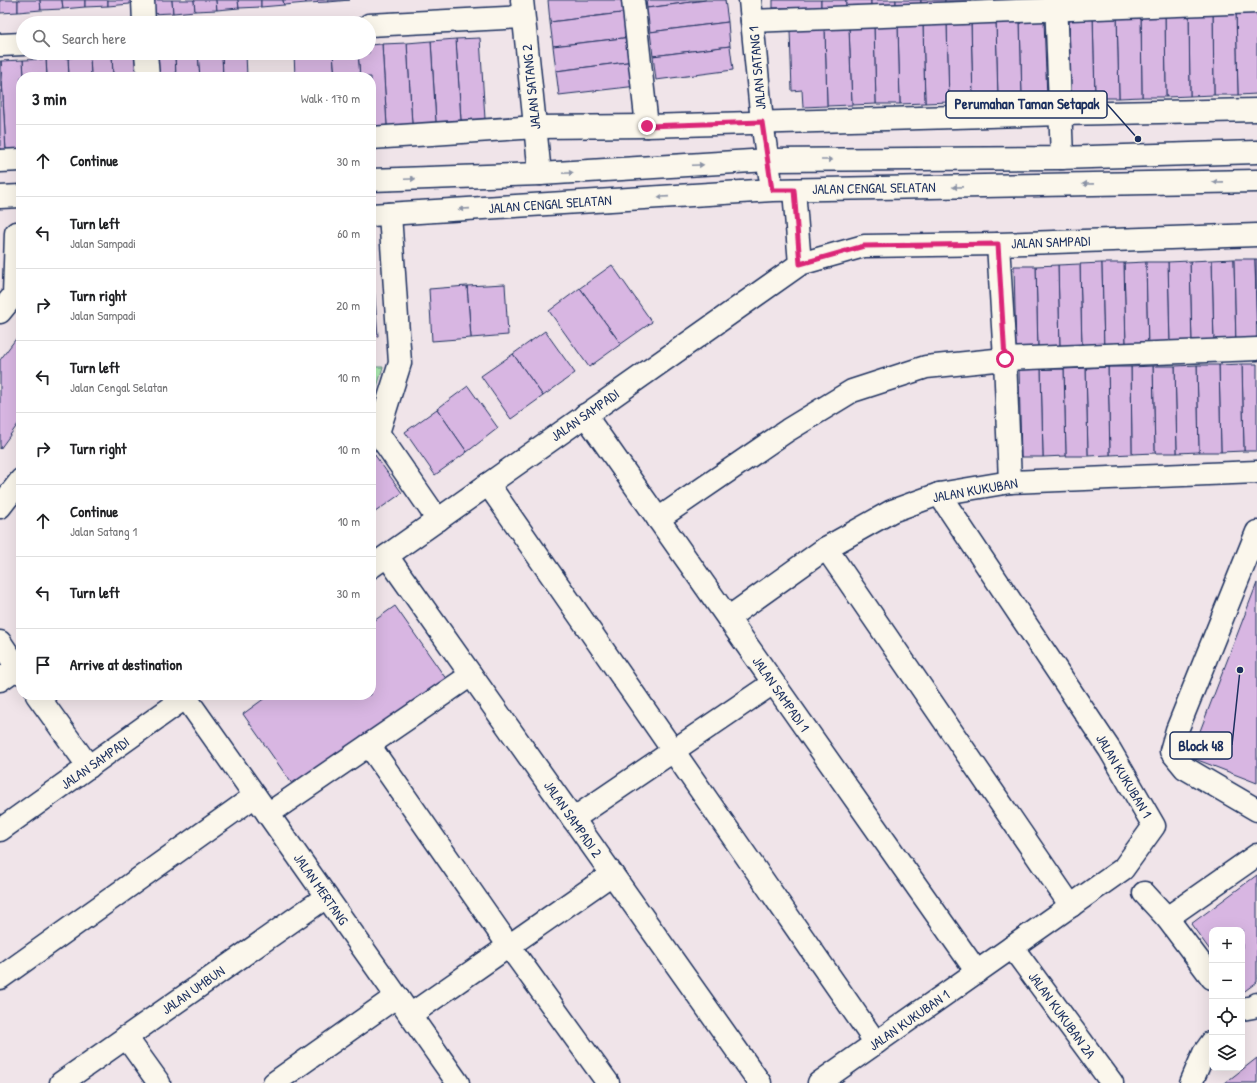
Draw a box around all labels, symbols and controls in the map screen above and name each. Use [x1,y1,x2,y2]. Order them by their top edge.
search box [16,16,376,60]
street label: JALAN SATANG 1 [743,25,770,111]
icon: search [30,27,52,49]
text: Search here [62,28,126,49]
street label: JALAN SATANG 2 [517,43,544,130]
text: 3 min [32,87,67,110]
text: Walk · 170 m [301,89,360,107]
callout: Perumahan Taman Setapak [946,91,1107,118]
text: Perumahan Taman Setapak [954,93,1100,115]
route end [638,117,656,135]
icon: ahead [32,150,54,172]
text: Continue [70,150,118,171]
text: 30 m [337,152,360,170]
one-way arrow [821,157,834,163]
one-way arrow [692,161,704,168]
one-way arrow [562,169,574,176]
one-way arrow [404,176,417,182]
street label: JALAN CENGAL SELATAN [812,177,936,198]
one-way arrow [1211,179,1224,185]
one-way arrow [1082,181,1094,188]
one-way arrow [951,184,964,190]
street label: JALAN CENGAL SELATAN [488,190,612,217]
one-way arrow [656,194,669,200]
one-way arrow [458,206,470,213]
text: Turn left [70,213,120,234]
icon: left [32,222,54,244]
text: 60 m [337,224,360,242]
street label: JALAN SAMPADI [1011,231,1091,252]
text: Jalan Sampadi [70,234,136,252]
text: Turn right [70,285,126,306]
icon: right [32,294,54,316]
text: 20 m [336,296,360,314]
text: Jalan Sampadi [70,306,136,324]
route start [996,350,1014,368]
text: Turn left [70,357,120,378]
icon: left [32,366,54,388]
text: 10 m [338,368,360,386]
text: Jalan Cengal Selatan [70,378,168,396]
street label: JALAN SAMPADI [547,384,623,445]
icon: right [32,438,54,460]
text: Turn right [70,438,126,459]
text: 10 m [338,440,360,458]
street label: JALAN KUKUBAN [931,473,1019,506]
text: Continue [70,501,118,522]
icon: ahead [32,510,54,532]
text: 10 m [338,512,360,530]
text: Jalan Satang 1 [70,522,137,540]
icon: left [32,582,54,604]
text: Turn left [70,582,120,603]
text: 30 m [337,584,360,602]
street label: JALAN SAMPADI 1 [748,652,814,735]
icon: arrive [32,654,54,676]
text: Arrive at destination [70,654,182,675]
street label: JALAN KUKUBAN 1 [1092,730,1157,821]
street label: JALAN SAMPADI [57,732,133,793]
callout: Block 48 [1170,732,1232,759]
text: Block 48 [1178,735,1224,756]
street label: JALAN SAMPADI 2 [540,777,607,861]
street label: JALAN MERTANG [290,849,353,928]
map controls [1209,927,1245,1071]
button: + [1209,927,1245,963]
street label: JALAN UMBUN [157,961,228,1018]
button: − [1209,963,1245,999]
street label: JALAN KUKUBAN 2A [1025,968,1100,1062]
street label: JALAN KUKUBAN 1 [865,985,953,1054]
button: locate [1209,999,1245,1035]
button: layers [1209,1035,1245,1071]

